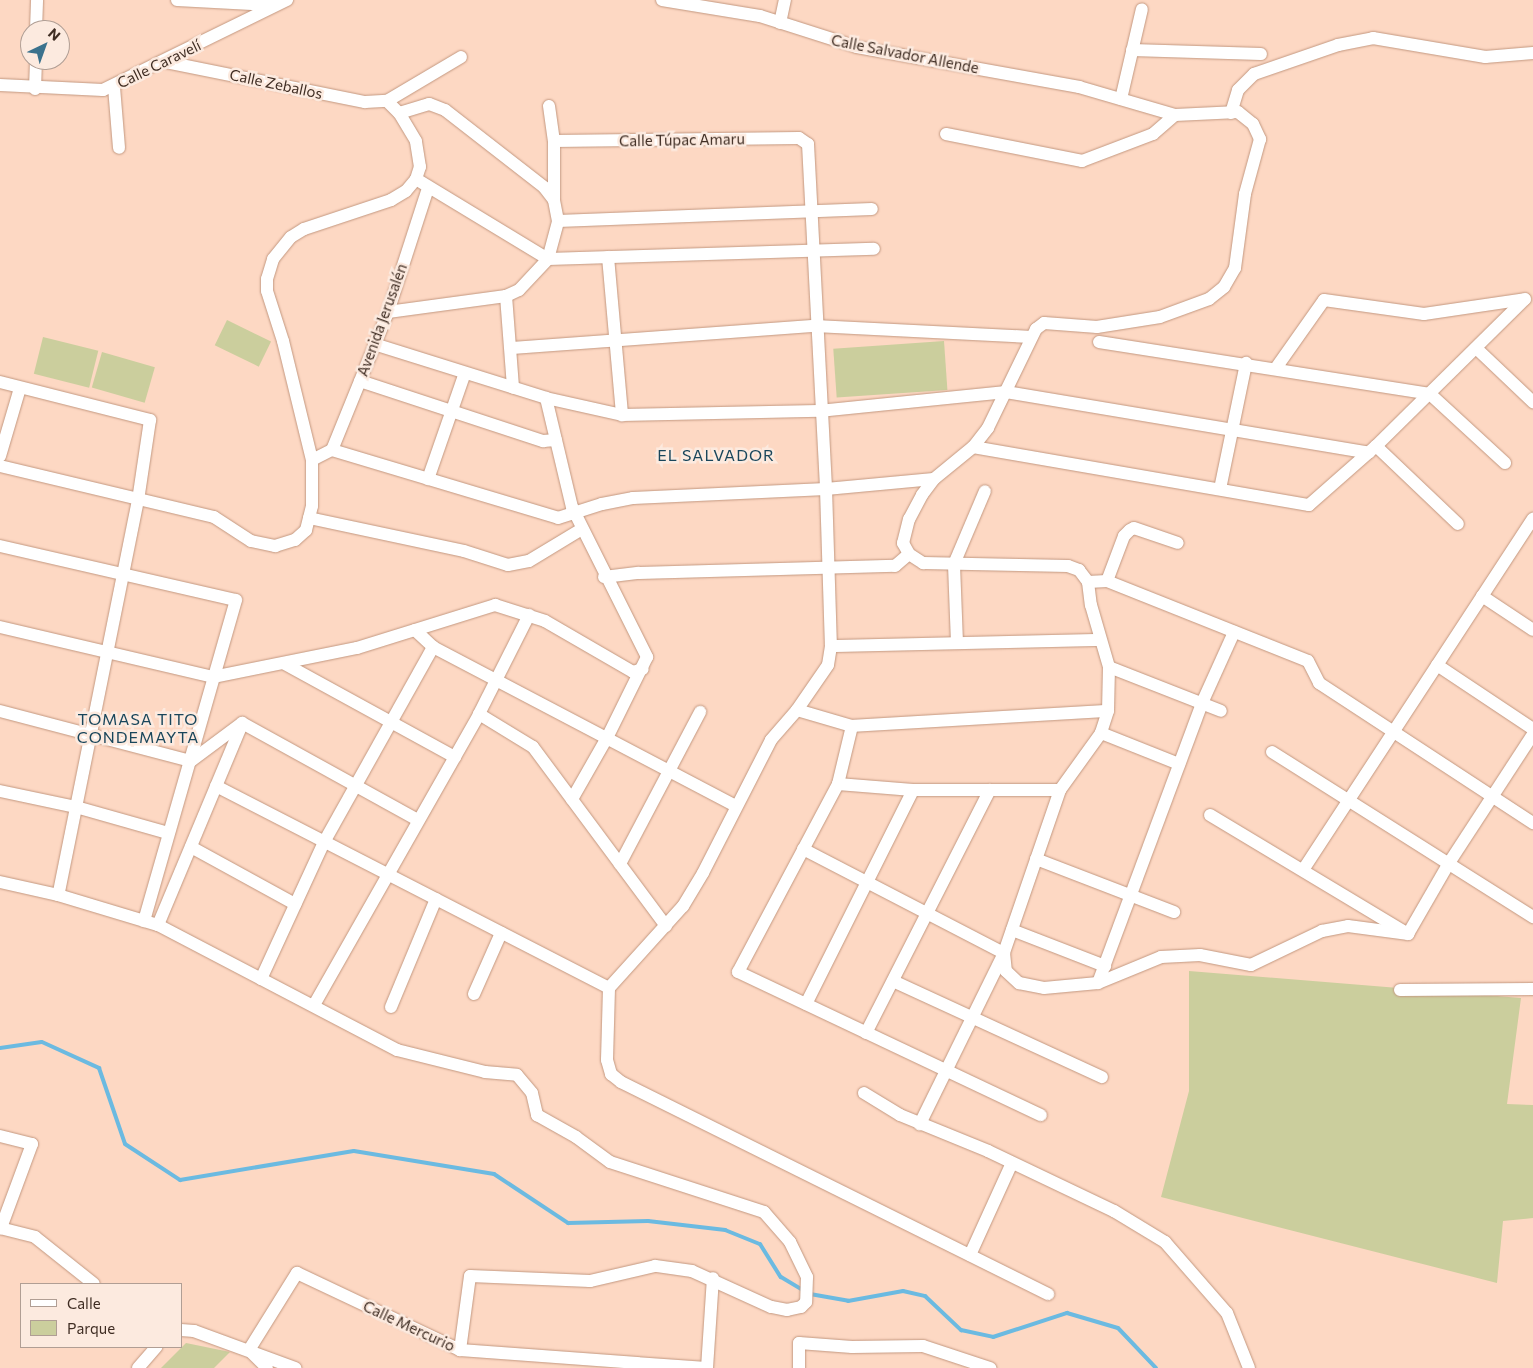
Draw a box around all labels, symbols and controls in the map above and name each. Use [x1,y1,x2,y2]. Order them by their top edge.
north arrow [20,20,70,70]
text: N [45,24,64,44]
street label: Calle Salvador Allende [830,31,980,77]
street label: Calle Caravelí [114,36,204,92]
street label: Calle Zeballos [228,65,324,103]
street label: Calle Túpac Amaru [619,130,745,150]
street label: Avenida Jerusalén [353,261,411,379]
district label: EL SALVADOR [656,445,776,465]
district label: TOMASA TITO CONDEMAYTA [75,709,201,747]
legend [20,1283,182,1348]
text: Calle [67,1294,101,1312]
street label: Calle Mercurio [360,1297,458,1355]
text: Parque [67,1319,115,1337]

